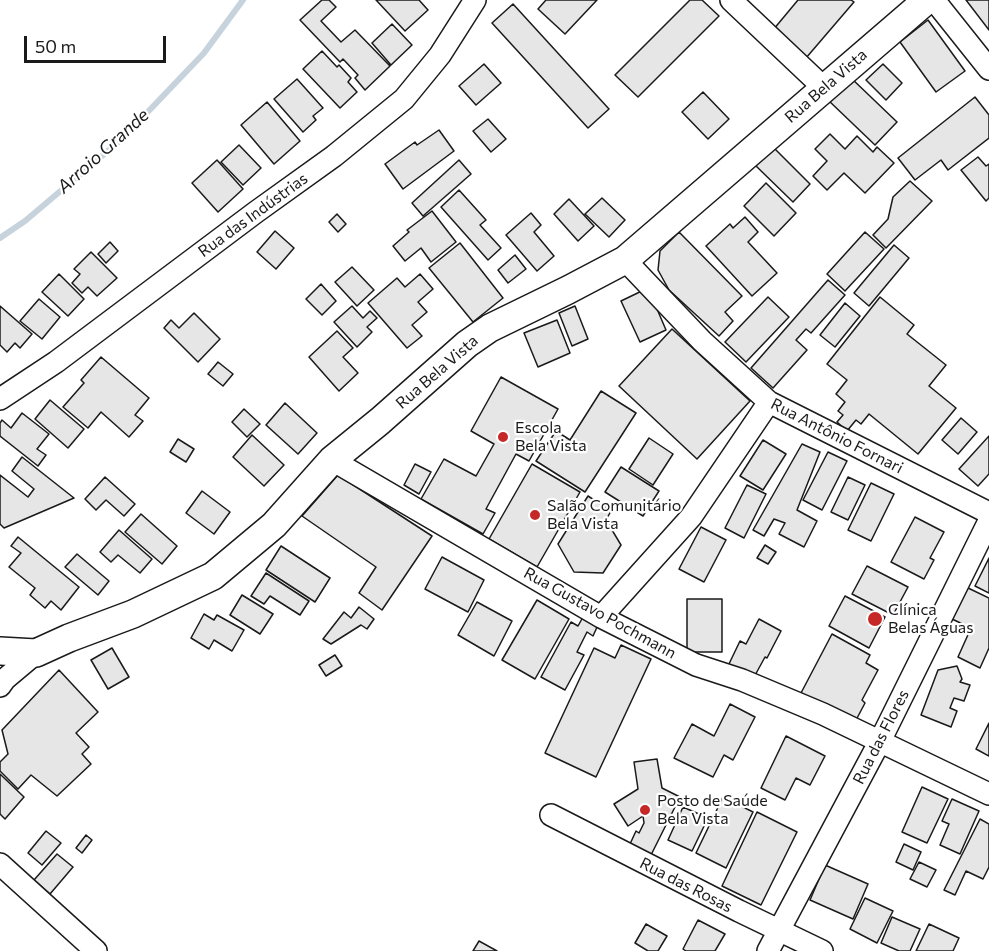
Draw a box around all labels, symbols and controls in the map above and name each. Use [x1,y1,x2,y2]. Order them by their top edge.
scale bar [27,24,170,62]
text: 50 m [35,35,76,57]
street label: Rua Bela Vista [781,45,871,127]
water label: Arroio Grande [53,104,153,198]
street label: Rua das Indústrias [194,169,312,261]
street label: Rua Bela Vista [392,331,482,413]
street label: Rua Antônio Fornari [768,394,906,478]
place label: Escola Bela Vista [515,418,587,456]
marker: Escola Bela Vista [496,430,510,444]
place label: Salão Comunitário Bela Vista [547,496,681,534]
marker: Salão Comunitário Bela Vista [528,508,542,522]
street label: Rua Gustavo Pochmann [520,563,680,663]
place label: Clínica Belas Águas [888,600,973,638]
marker: Clínica Belas Águas [866,610,884,628]
street label: Rua das Flores [849,686,913,788]
place label: Posto de Saúde Bela Vista [657,791,768,829]
marker: Posto de Saúde Bela Vista [638,803,652,817]
street label: Rua das Rosas [636,853,736,917]

